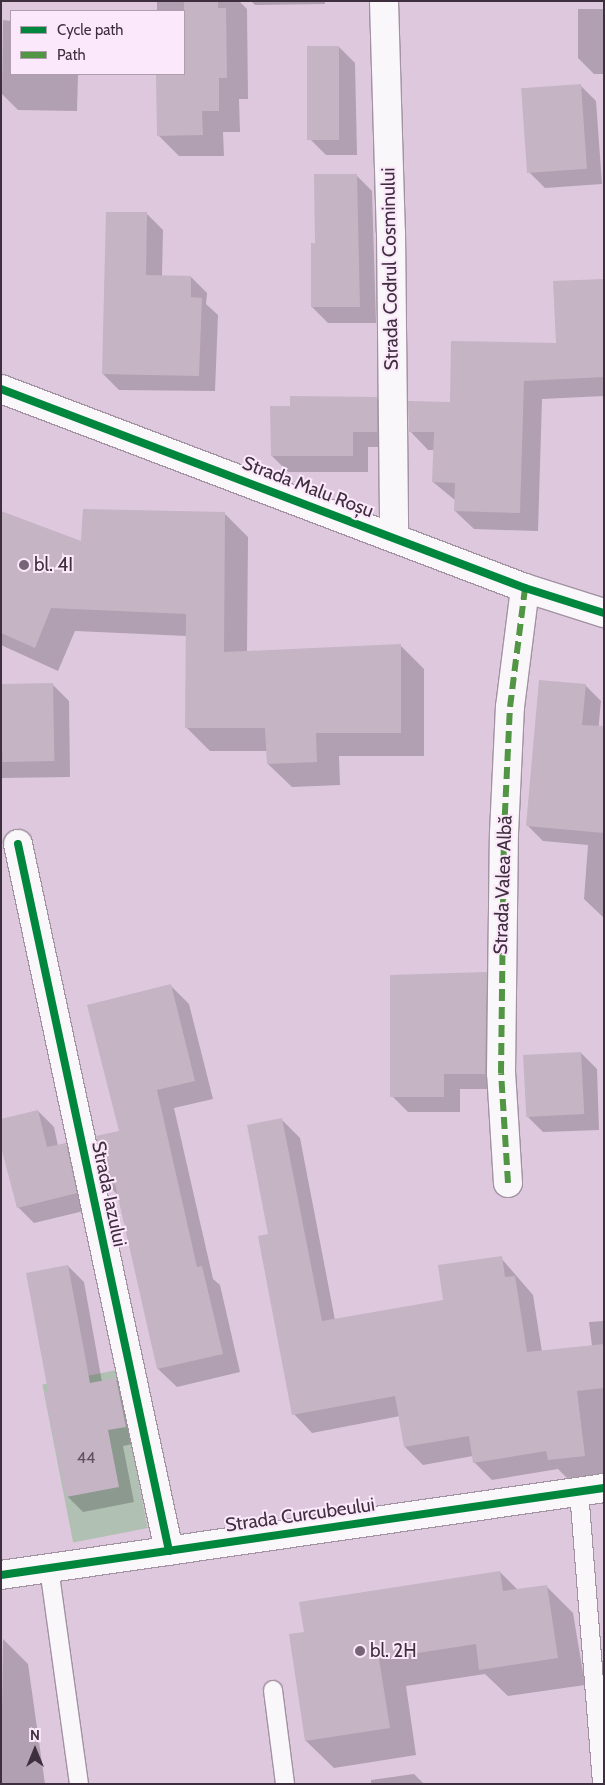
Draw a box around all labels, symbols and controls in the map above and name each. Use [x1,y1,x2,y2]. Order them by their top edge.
legend [10,10,185,75]
text: Cycle path [57,21,123,39]
text: Path [57,46,86,64]
street label: Strada Codrul Cosminului [377,167,403,371]
street label: Strada Malu Roșu [239,452,377,522]
place label: bl. 4I [34,554,73,576]
marker: bl. 4I [18,559,30,571]
street label: Strada Valea Albă [489,815,517,955]
street label: Strada Iazului [87,1139,131,1249]
house number: 44 [77,1448,95,1468]
street label: Strada Curcubeului [224,1493,376,1537]
place label: bl. 2H [370,1640,417,1662]
marker: bl. 2H [354,1645,366,1657]
north arrow [10,1725,60,1775]
text: N [30,1726,40,1744]

